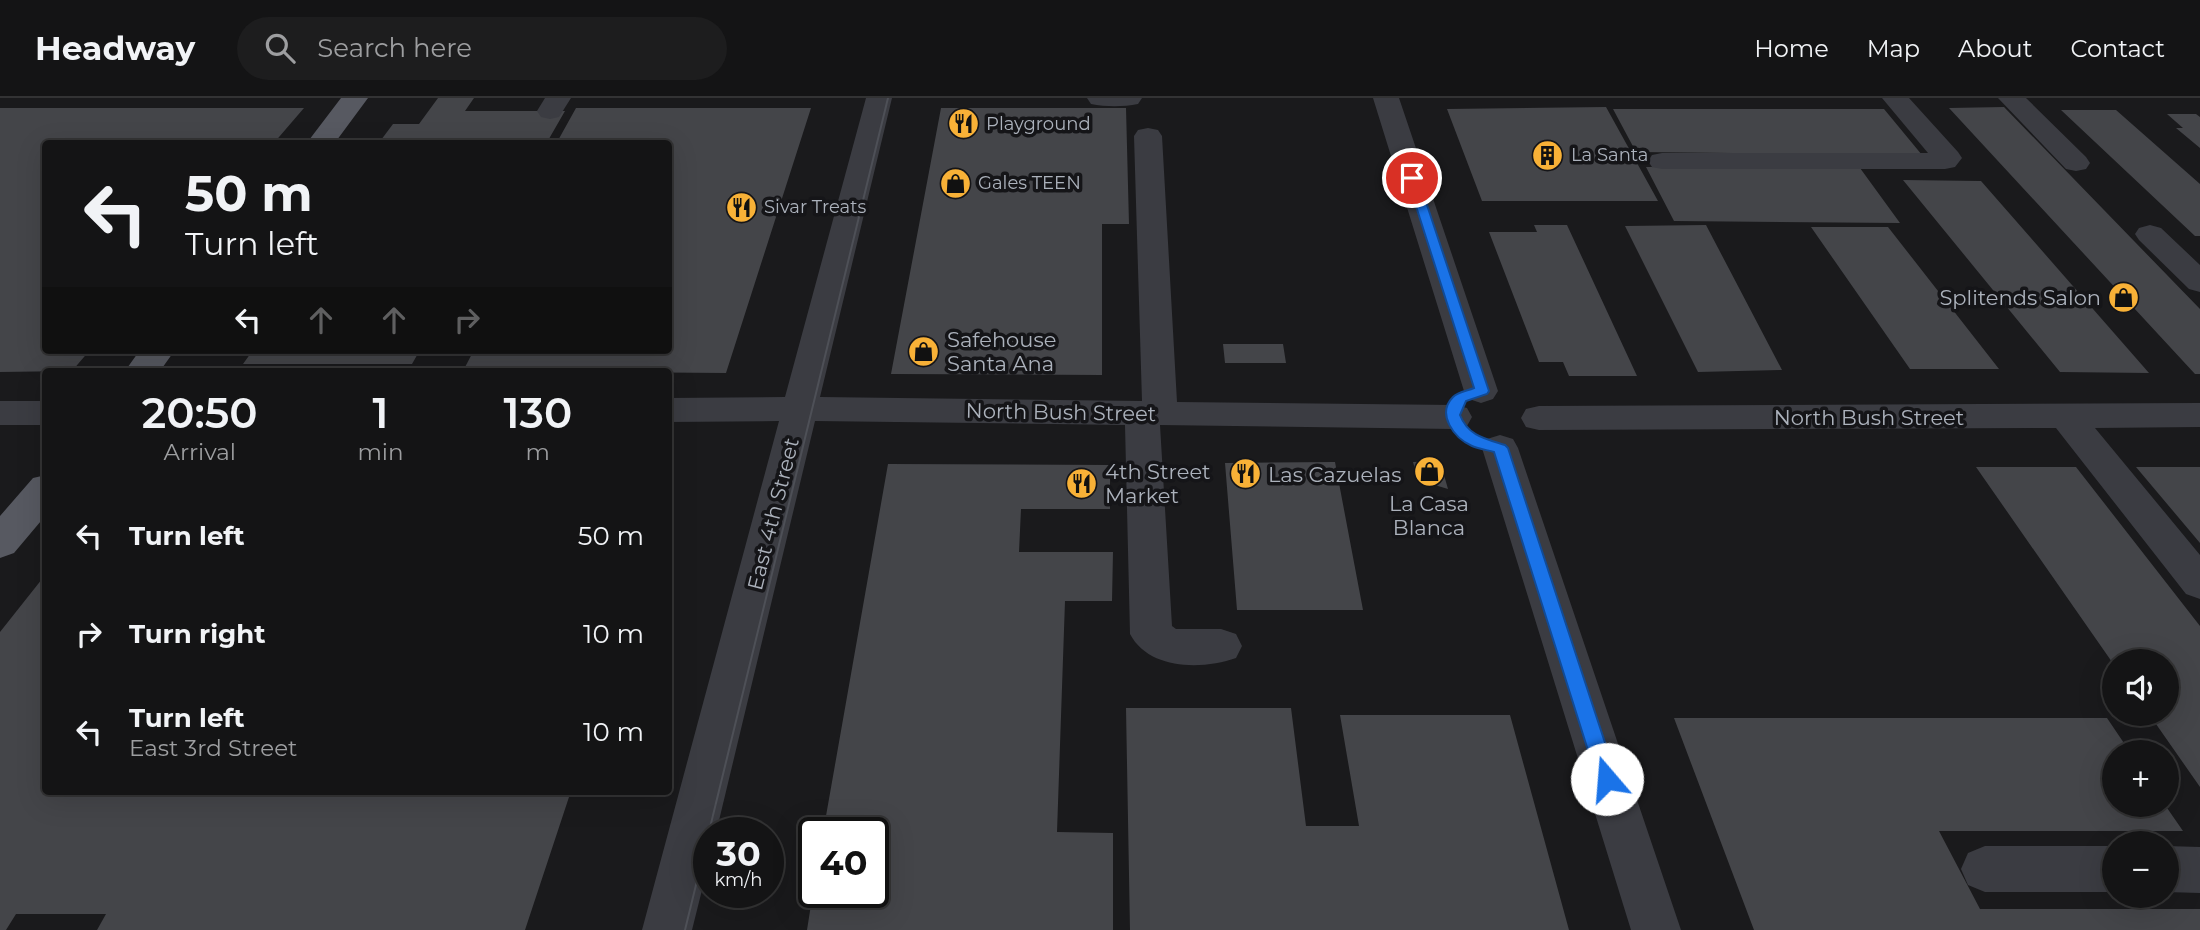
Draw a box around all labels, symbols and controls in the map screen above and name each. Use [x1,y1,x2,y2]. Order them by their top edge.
search box [237,17,727,80]
text: Headway [35,28,195,68]
icon: search [261,29,299,67]
text: Search here [317,32,472,64]
text: Home [1754,34,1829,63]
text: Map [1867,34,1920,63]
text: About [1958,34,2032,63]
text: Contact [2070,34,2165,63]
restaurant icon: Playground [946,107,980,141]
place label: Playground [986,113,1091,135]
building icon: La Santa [1531,138,1565,172]
place label: La Santa [1571,144,1648,166]
pin [1382,148,1442,208]
icon: arrive [1393,159,1431,197]
text: 50 m [185,164,313,223]
shop icon: Gales TEEN [938,166,972,200]
icon: left [70,168,161,259]
place label: Gales TEEN [978,172,1081,194]
restaurant icon: Sivar Treats [724,190,758,224]
place label: Sivar Treats [764,196,866,218]
text: Turn left [185,224,319,263]
shop icon: Splitends Salon [2107,280,2141,314]
place label: Splitends Salon [1939,285,2101,310]
icon: left [229,301,267,339]
icon: ahead [302,301,340,339]
icon: ahead [375,301,413,339]
icon: right [448,301,486,339]
place label: Safehouse Santa Ana [947,327,1056,376]
shop icon: Safehouse Santa Ana [907,334,941,368]
text: 20:50 [142,387,258,439]
text: 1 [373,387,389,439]
text: 130 [503,387,572,439]
street label: North Bush Street [965,398,1157,426]
street label: North Bush Street [1774,405,1964,430]
street label: East 4th Street [742,435,804,593]
text: Arrival [163,438,236,466]
text: min [357,438,404,466]
text: m [526,438,550,466]
shop icon: La Casa Blanca [1412,454,1446,488]
restaurant icon: Las Cazuelas [1228,457,1262,491]
place label: 4th Street Market [1105,459,1211,508]
place label: Las Cazuelas [1268,462,1401,487]
restaurant icon: 4th Street Market [1065,466,1099,500]
place label: La Casa Blanca [1389,491,1469,540]
icon: left [70,517,108,555]
text: Turn left [129,520,245,552]
text: 50 m [578,520,644,552]
icon: right [70,615,108,653]
text: Turn right [129,618,265,650]
text: 10 m [583,618,644,650]
map controls [2102,649,2179,908]
button: sound [2102,649,2179,726]
text: Turn left [129,702,245,734]
icon: left [70,713,108,751]
text: 10 m [583,716,644,748]
text: East 3rd Street [129,734,297,762]
button: + [2102,740,2179,817]
position arrow [1570,742,1644,816]
speed limit sign: 40 [798,817,889,908]
button: − [2102,831,2179,908]
text: 30 [716,832,761,875]
text: km/h [714,869,763,891]

